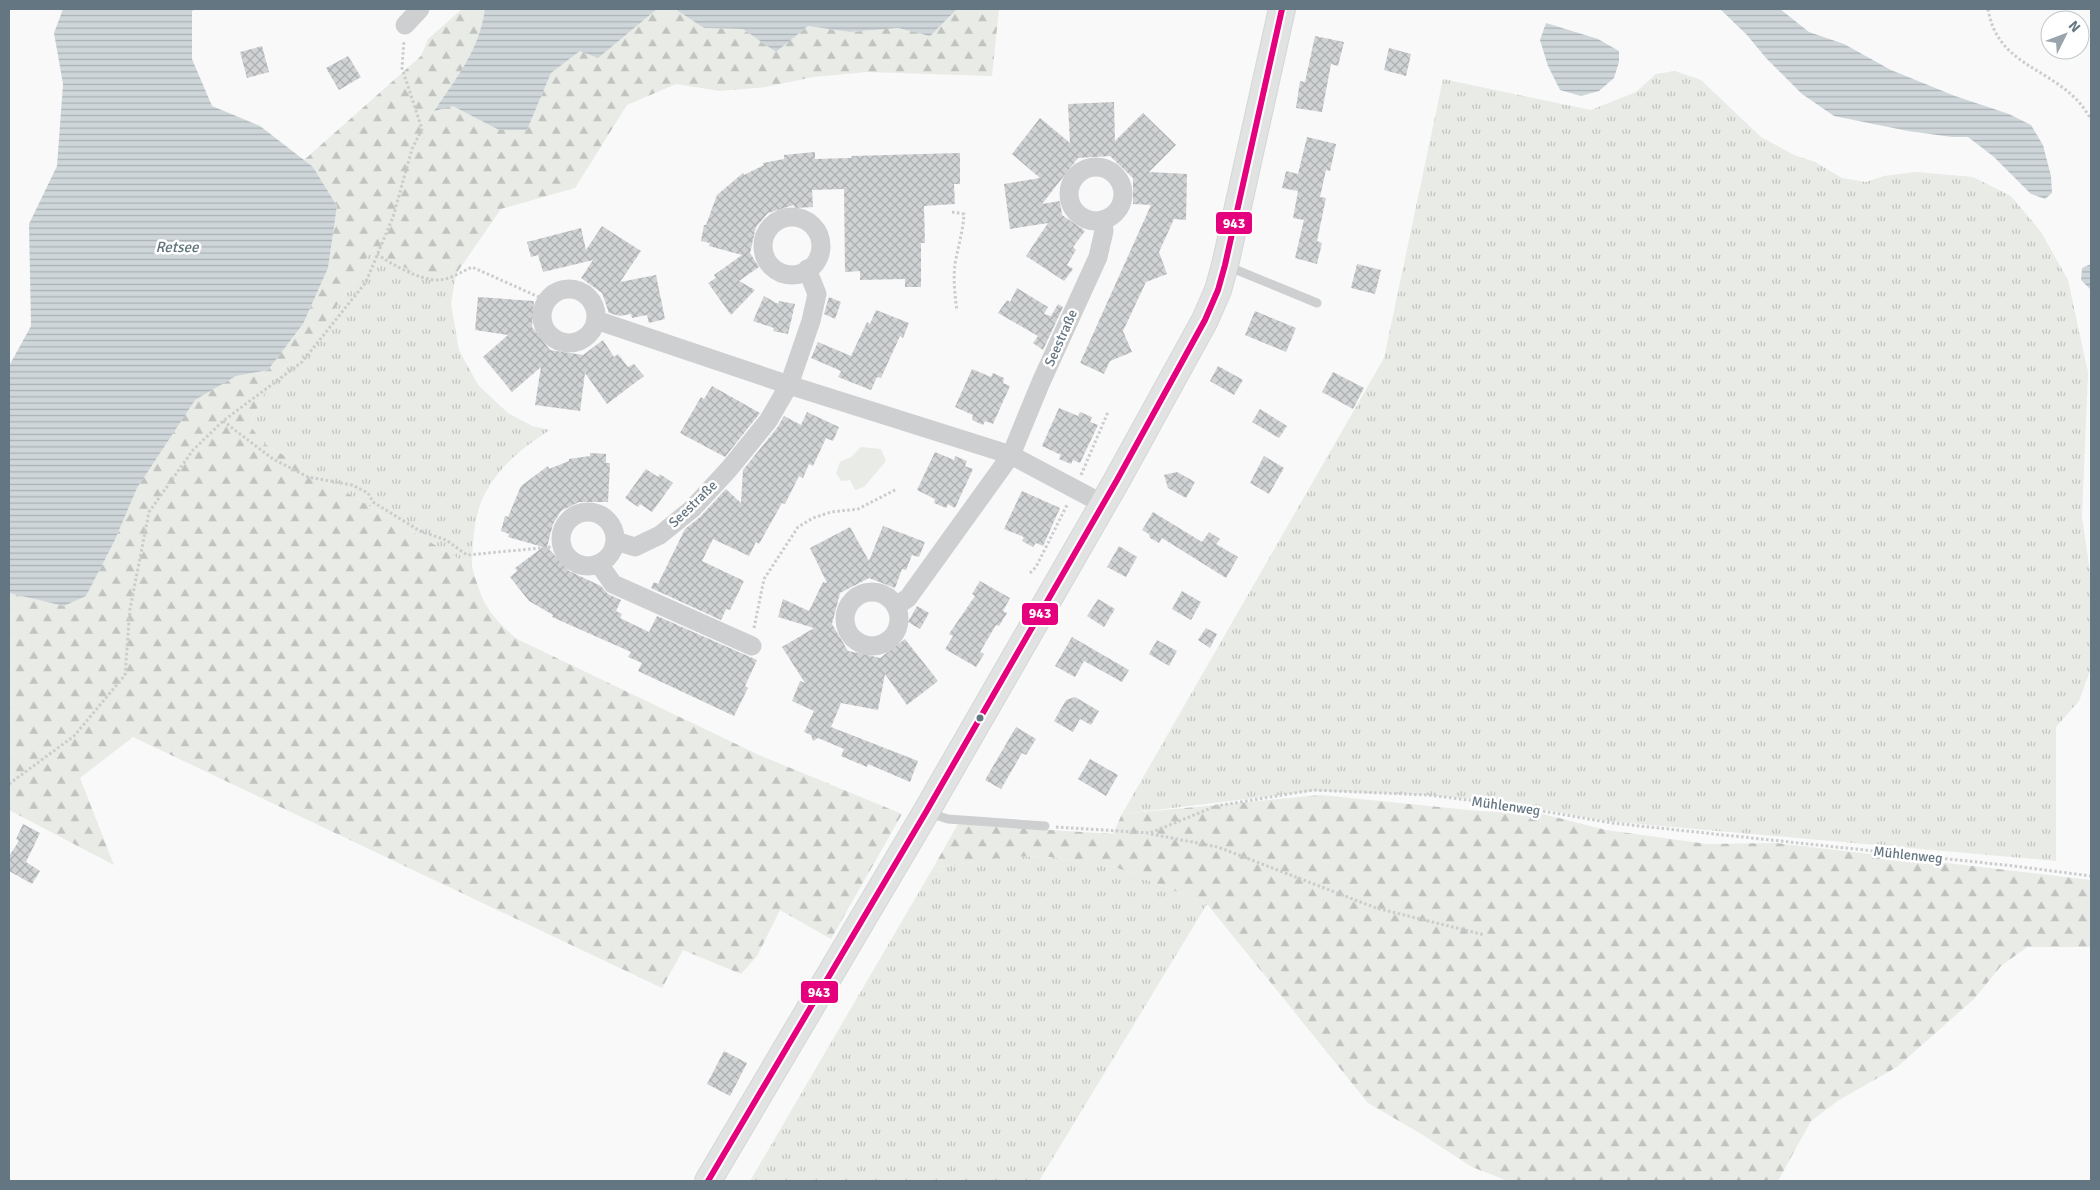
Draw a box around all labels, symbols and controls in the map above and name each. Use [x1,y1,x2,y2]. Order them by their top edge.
north arrow [2040,10,2090,60]
text: N [2065,17,2084,36]
line badge: 943 [1215,211,1253,235]
text: 943 [1223,215,1245,232]
water label: Retsee [155,238,200,256]
street label: Seestraße [1041,307,1081,369]
street label: Seestraße [665,477,721,531]
line badge: 943 [1021,602,1059,626]
text: 943 [1029,605,1051,622]
unlabelled marker [975,713,985,723]
street label: Mühlenweg [1470,793,1542,819]
street label: Mühlenweg [1873,843,1943,867]
line badge: 943 [800,980,839,1004]
text: 943 [808,984,830,1001]

